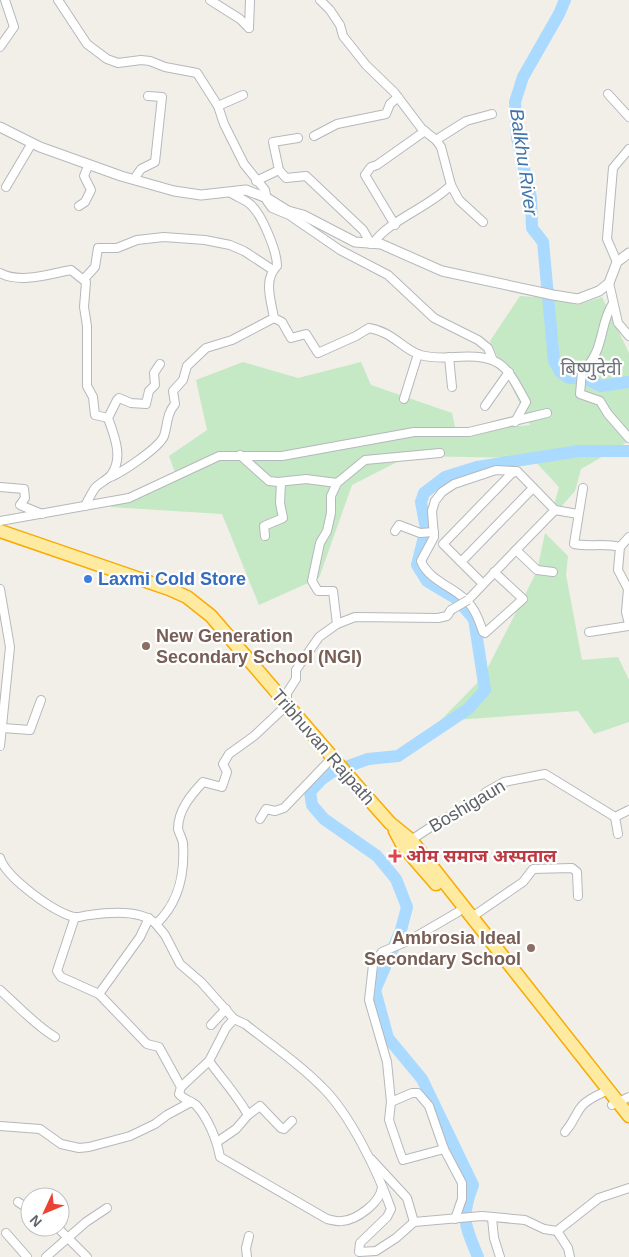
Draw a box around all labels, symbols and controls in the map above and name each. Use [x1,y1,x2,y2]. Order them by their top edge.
water label: Balkhu River [506,107,542,217]
district label: बिष्णुदेवी [560,357,623,381]
place label: Laxmi Cold Store [98,569,246,589]
marker: Laxmi Cold Store [82,573,94,585]
place label: New Generation Secondary School (NGI) [156,626,362,667]
marker: New Generation Secondary School (NGI) [140,640,152,652]
street label: Tribhuvan Rajpath [267,685,379,809]
street label: Boshigaun [425,776,509,836]
place label: ओम समाज अस्पताल [406,846,557,866]
marker: ओम समाज अस्पताल [388,849,402,863]
place label: Ambrosia Ideal Secondary School [364,928,521,969]
marker: Ambrosia Ideal Secondary School [525,942,537,954]
north arrow [20,1187,70,1237]
text: N [26,1212,45,1230]

